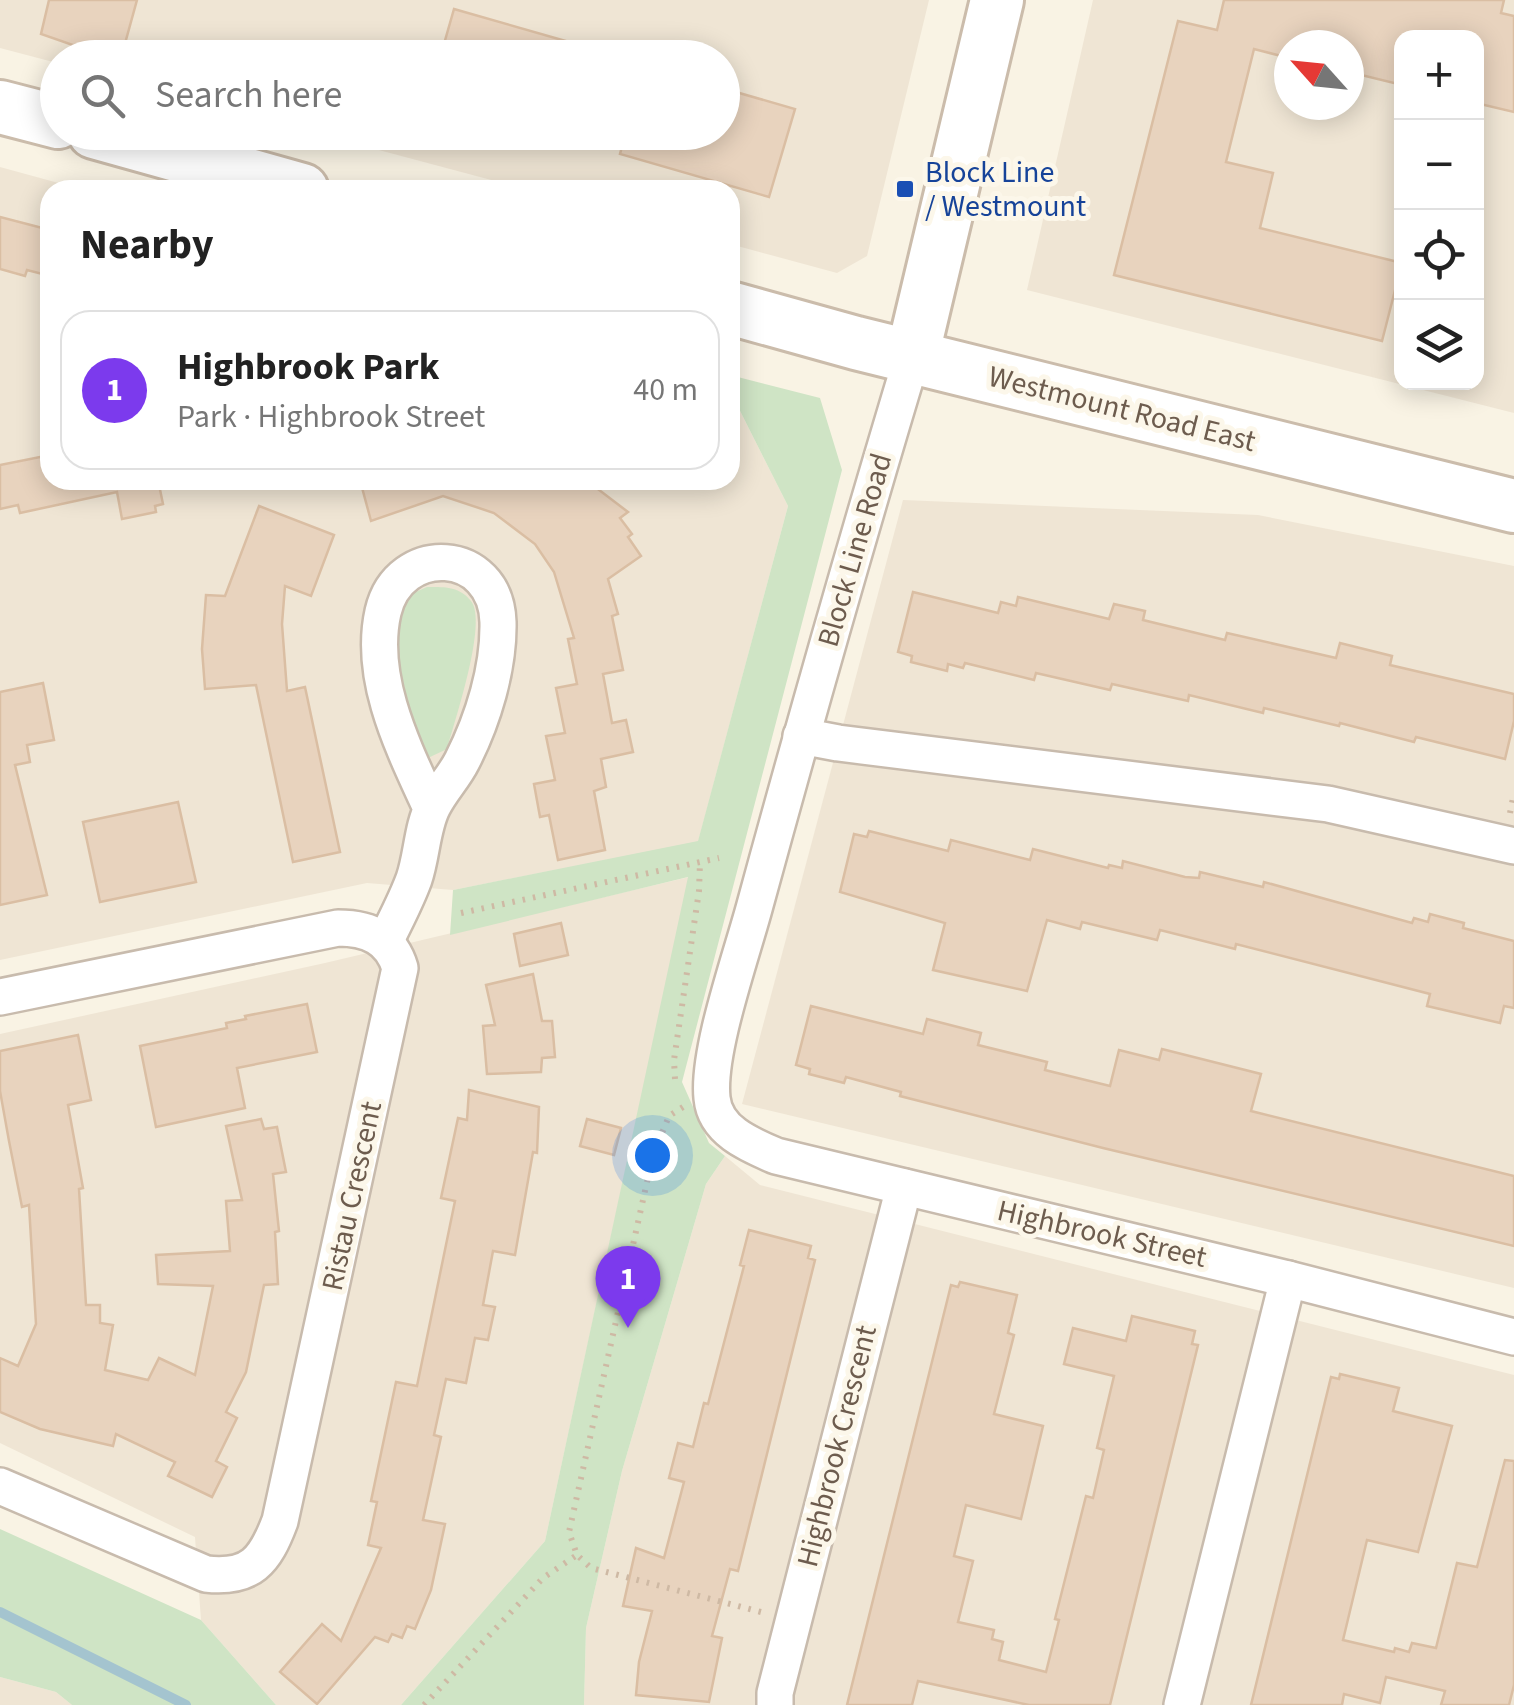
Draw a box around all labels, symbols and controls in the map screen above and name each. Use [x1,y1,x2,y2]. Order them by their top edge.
north arrow [1274,30,1364,120]
map controls [1394,30,1484,390]
button: + [1394,30,1484,120]
search box [40,40,740,150]
icon: search [75,68,130,123]
text: Search here [155,68,342,122]
button: − [1394,120,1484,210]
place label: Block Line / Westmount [925,151,1086,228]
marker: Block Line / Westmount [894,178,916,200]
button: locate [1394,210,1484,300]
text: Nearby [80,215,214,275]
button: layers [1394,300,1484,390]
text: Highbrook Park [177,340,440,394]
street label: Westmount Road East [984,355,1260,463]
text: 1 [106,367,123,413]
text: 40 m [633,367,698,413]
text: Park · Highbrook Street [177,394,485,440]
street label: Block Line Road [807,448,903,652]
street label: Ristau Crescent [311,1097,393,1295]
your location [627,1130,678,1181]
street label: Highbrook Street [993,1189,1211,1279]
pin: 1 [596,1246,660,1328]
street label: Highbrook Crescent [786,1321,888,1571]

